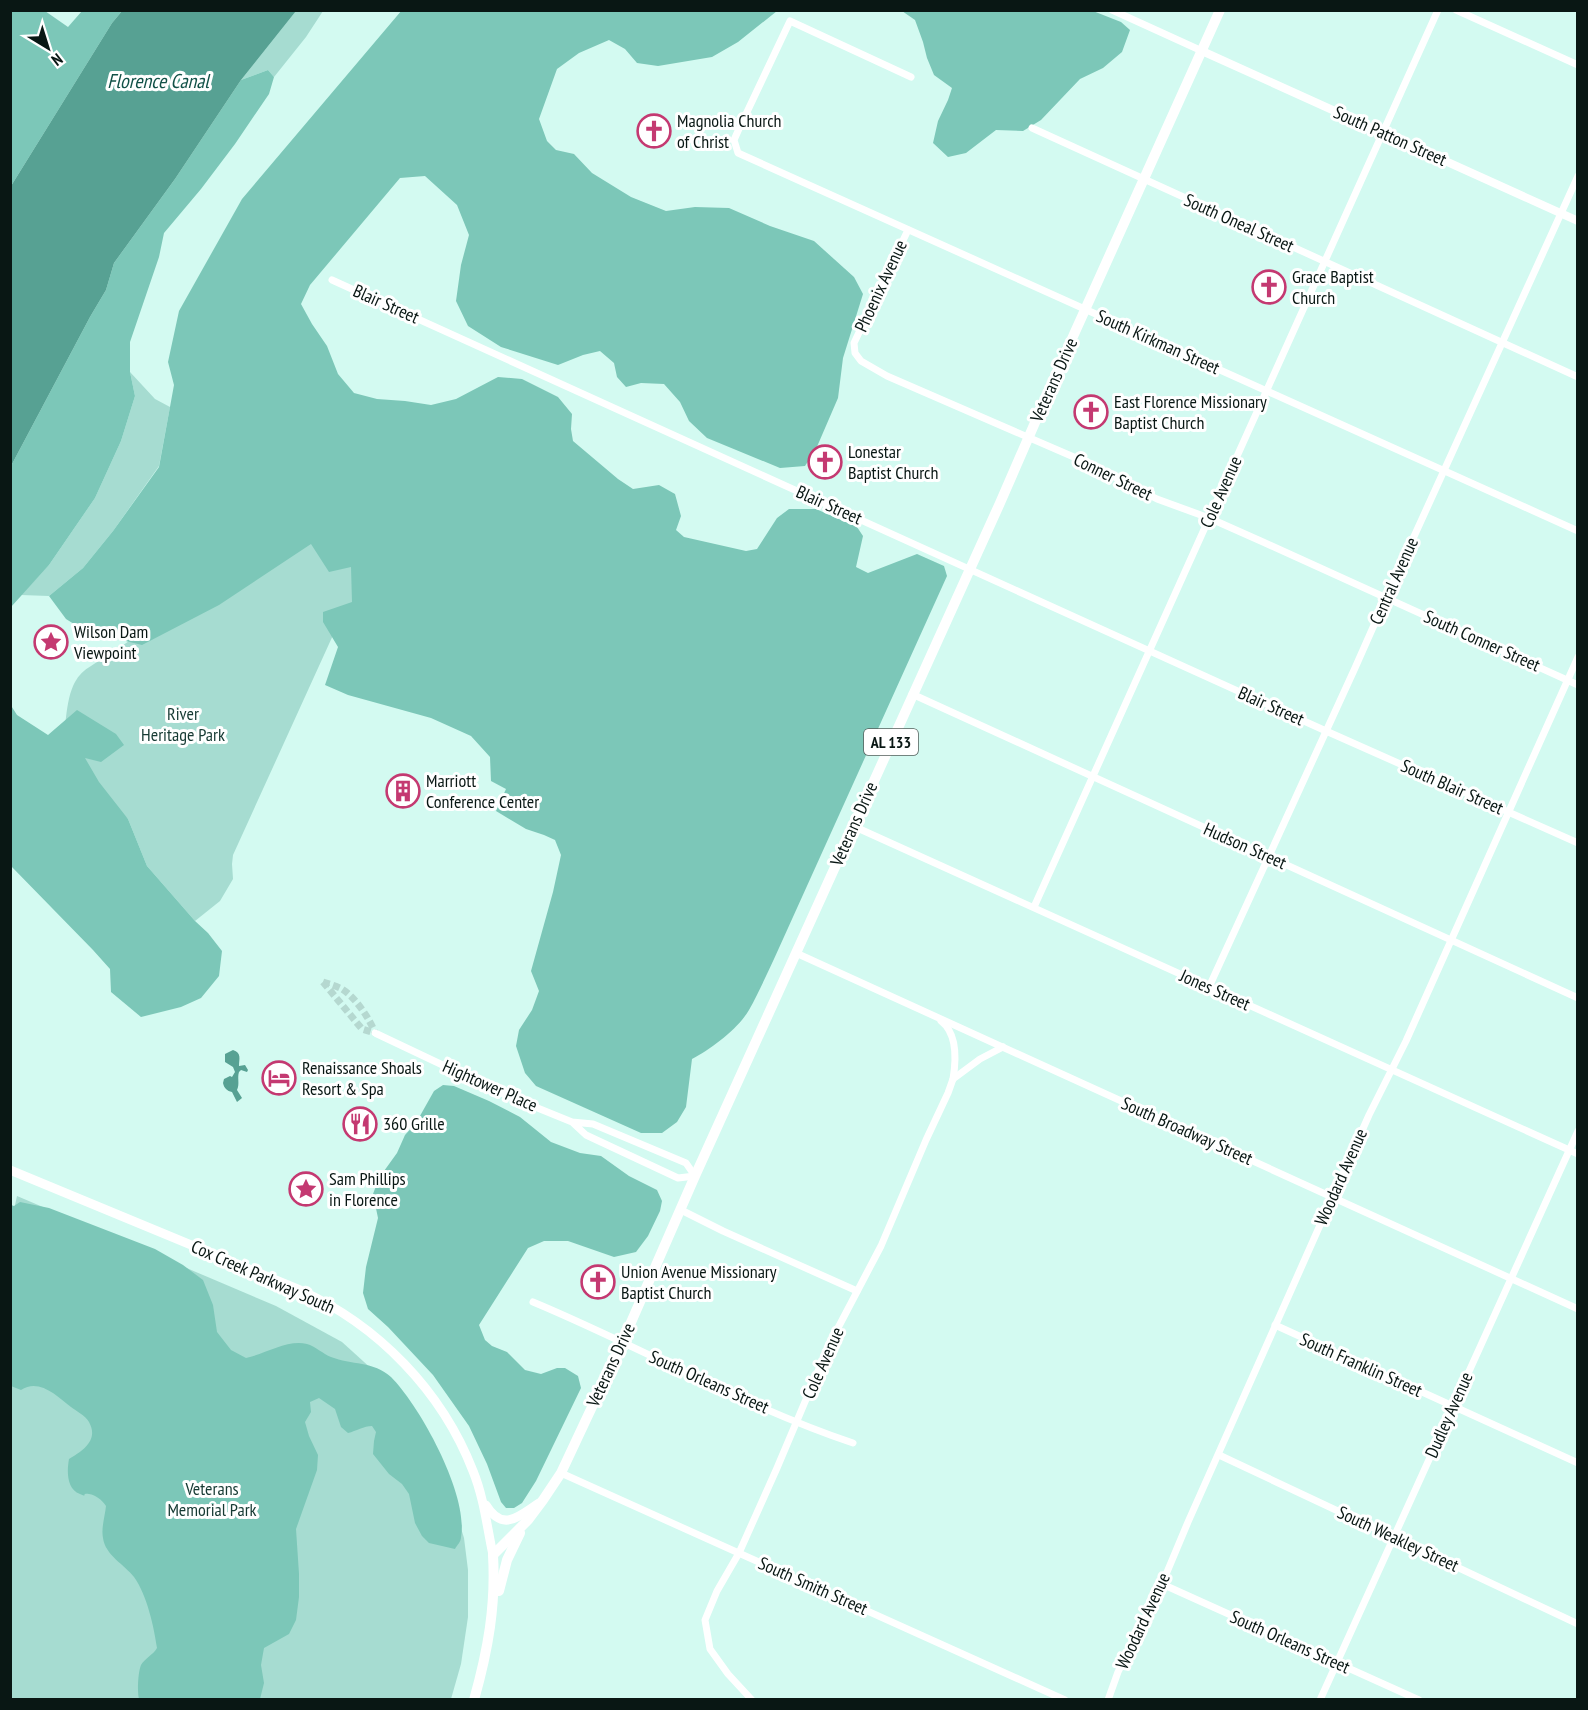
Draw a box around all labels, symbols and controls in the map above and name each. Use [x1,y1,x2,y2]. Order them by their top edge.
north arrow [18,18,78,78]
text: N [48,49,67,70]
water label: Florence Canal [107,68,211,94]
street label: South Patton Street [1330,100,1450,171]
place label: Magnolia Church of Christ [677,109,781,153]
church icon: Magnolia Church of Christ [636,113,672,149]
street label: South Oneal Street [1181,188,1298,257]
street label: Phoenix Avenue [849,236,912,335]
place label: Grace Baptist Church [1292,265,1374,309]
church icon: Grace Baptist Church [1251,269,1287,305]
street label: Blair Street [350,279,423,328]
street label: South Kirkman Street [1093,304,1223,379]
street label: Veterans Drive [1024,334,1082,426]
place label: East Florence Missionary Baptist Church [1114,390,1267,434]
church icon: East Florence Missionary Baptist Church [1073,394,1109,430]
place label: Lonestar Baptist Church [848,440,938,484]
church icon: Lonestar Baptist Church [807,444,843,480]
street label: Conner Street [1070,448,1156,505]
street label: Cole Avenue [1195,452,1247,531]
street label: Blair Street [793,480,866,529]
street label: Central Avenue [1364,534,1423,628]
street label: South Conner Street [1421,605,1544,676]
place label: Wilson Dam Viewpoint [73,620,148,664]
place icon: Wilson Dam Viewpoint [33,624,69,660]
street label: Blair Street [1235,681,1308,730]
park label: River Heritage Park [141,702,225,746]
road number: AL 133 [864,729,918,755]
street label: South Blair Street [1397,754,1507,819]
place label: Marriott Conference Center [426,769,539,813]
building icon: Marriott Conference Center [385,773,421,809]
street label: Veterans Drive [824,778,882,870]
street label: Hudson Street [1200,817,1290,874]
street label: Jones Street [1176,963,1254,1015]
street label: Hightower Place [439,1054,541,1117]
place label: Renaissance Shoals Resort & Spa [302,1056,422,1100]
hotel icon: Renaissance Shoals Resort & Spa [261,1060,297,1096]
street label: South Broadway Street [1118,1091,1256,1170]
restaurant icon: 360 Grille [342,1106,378,1142]
place label: 360 Grille [383,1112,445,1135]
street label: Woodard Avenue [1309,1125,1372,1229]
place label: Sam Phillips in Florence [329,1167,406,1211]
place icon: Sam Phillips in Florence [288,1171,324,1207]
street label: Cox Creek Parkway South [188,1235,339,1319]
place label: Union Avenue Missionary Baptist Church [621,1260,777,1304]
church icon: Union Avenue Missionary Baptist Church [580,1264,616,1300]
street label: Veterans Drive [581,1319,640,1411]
street label: Cole Avenue [797,1323,849,1402]
street label: South Franklin Street [1296,1327,1426,1402]
street label: South Orleans Street [646,1345,773,1418]
street label: Dudley Avenue [1419,1368,1478,1461]
park label: Veterans Memorial Park [167,1477,257,1521]
street label: South Weakley Street [1334,1500,1463,1577]
street label: South Smith Street [755,1551,871,1620]
street label: Woodard Avenue [1110,1569,1175,1673]
street label: South Orleans Street [1227,1605,1354,1678]

